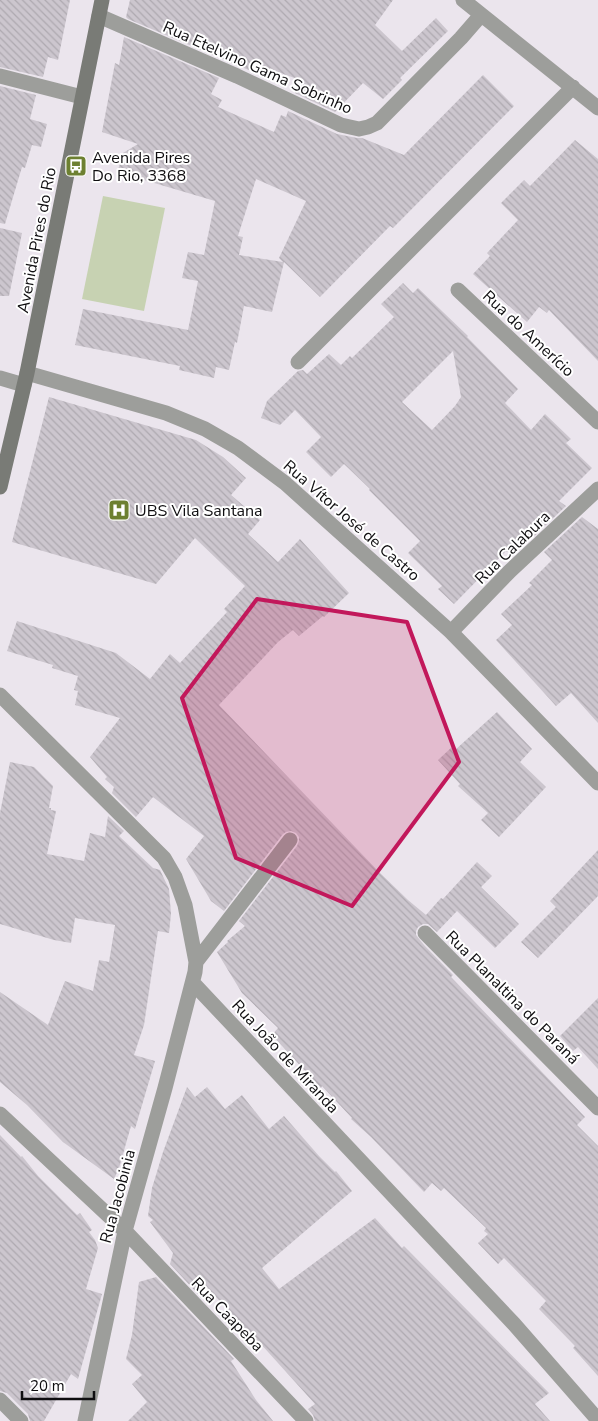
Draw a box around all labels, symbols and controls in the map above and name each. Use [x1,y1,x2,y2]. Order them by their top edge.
street label: Rua Etelvino Gama Sobrinho [159,16,356,120]
place label: Avenida Pires Do Rio, 3368 [92,147,190,187]
bus stop icon: Avenida Pires Do Rio, 3368 [64,154,88,178]
street label: Avenida Pires do Rio [12,165,62,315]
street label: Rua do Amerício [478,285,579,382]
street label: Rua Vítor José de Castro [278,455,424,586]
hospital icon: UBS Vila Santana [107,498,131,522]
place label: UBS Vila Santana [135,500,263,522]
street label: Rua Calabura [470,506,555,589]
street label: Rua Planaltina do Paraná [441,926,584,1069]
street label: Rua João de Miranda [227,995,344,1118]
street label: Rua Jacobinia [95,1147,141,1246]
street label: Rua Caapeba [186,1273,268,1357]
scale bar [22,1368,95,1400]
text: 20 m [30,1376,65,1396]

